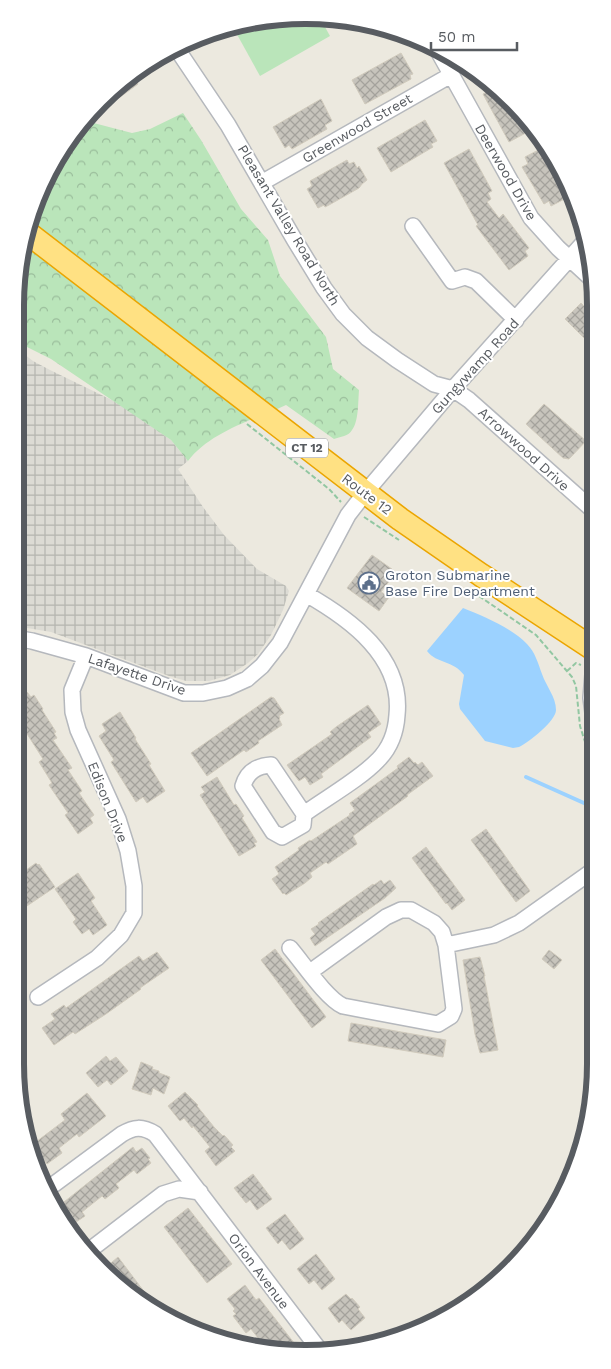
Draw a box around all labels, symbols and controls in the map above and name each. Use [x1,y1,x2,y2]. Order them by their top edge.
scale bar [431,20,517,52]
text: 50 m [438,28,475,46]
street label: Greenwood Street [299,90,415,166]
street label: Deerwood Drive [472,121,540,223]
street label: Pleasant Valley Road North [235,142,343,308]
street label: Gungywamp Road [428,315,522,417]
street label: Arrowwood Drive [475,404,573,494]
road number: CT 12 [286,438,328,458]
street label: Route 12 [339,470,395,518]
place label: Groton Submarine Base Fire Department [385,567,535,599]
public building icon: Groton Submarine Base Fire Department [357,571,381,595]
street label: Lafayette Drive [86,650,188,698]
street label: Edison Drive [85,759,131,845]
street label: Orion Avenue [225,1230,293,1312]

